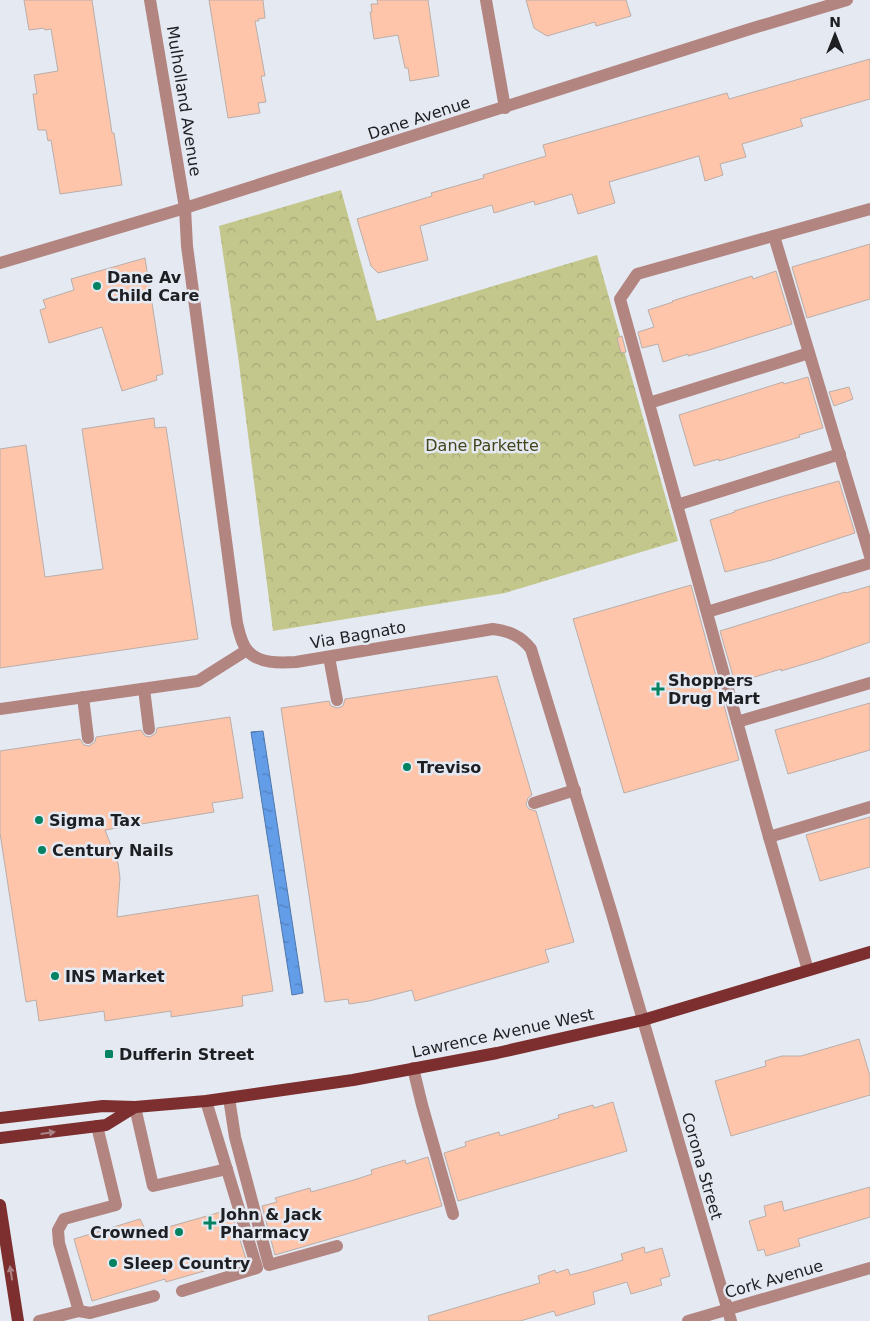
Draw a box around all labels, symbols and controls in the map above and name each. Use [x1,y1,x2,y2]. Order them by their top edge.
north arrow [810,10,860,60]
text: N [829,14,841,30]
street label: Mulholland Avenue [163,25,205,177]
street label: Dane Avenue [365,92,473,144]
place label: Dane Av Child Care [107,268,200,305]
marker: Dane Av Child Care [91,280,103,292]
park label: Dane Parkette [425,436,539,455]
street label: Via Bagnato [309,617,407,653]
place label: Shoppers Drug Mart [668,671,760,708]
marker: Shoppers Drug Mart [652,683,664,695]
place label: Treviso [417,758,481,777]
marker: Treviso [401,761,413,773]
place label: Sigma Tax [49,811,141,830]
marker: Sigma Tax [33,814,45,826]
place label: Century Nails [52,841,174,860]
marker: Century Nails [36,844,48,856]
place label: INS Market [65,967,165,986]
marker: INS Market [49,970,61,982]
street label: Lawrence Avenue West [410,1004,596,1062]
place label: Dufferin Street [119,1045,255,1064]
marker: Dufferin Street [103,1048,115,1060]
street label: Corona Street [678,1110,726,1222]
one-way arrow [41,1129,57,1137]
place label: John & Jack Pharmacy [219,1205,322,1242]
marker: John & Jack Pharmacy [204,1217,216,1229]
place label: Crowned [90,1223,169,1242]
marker: Crowned [173,1226,185,1238]
place label: Sleep Country [123,1254,251,1273]
street label: Cork Avenue [723,1256,825,1302]
marker: Sleep Country [107,1257,119,1269]
one-way arrow [6,1264,14,1280]

